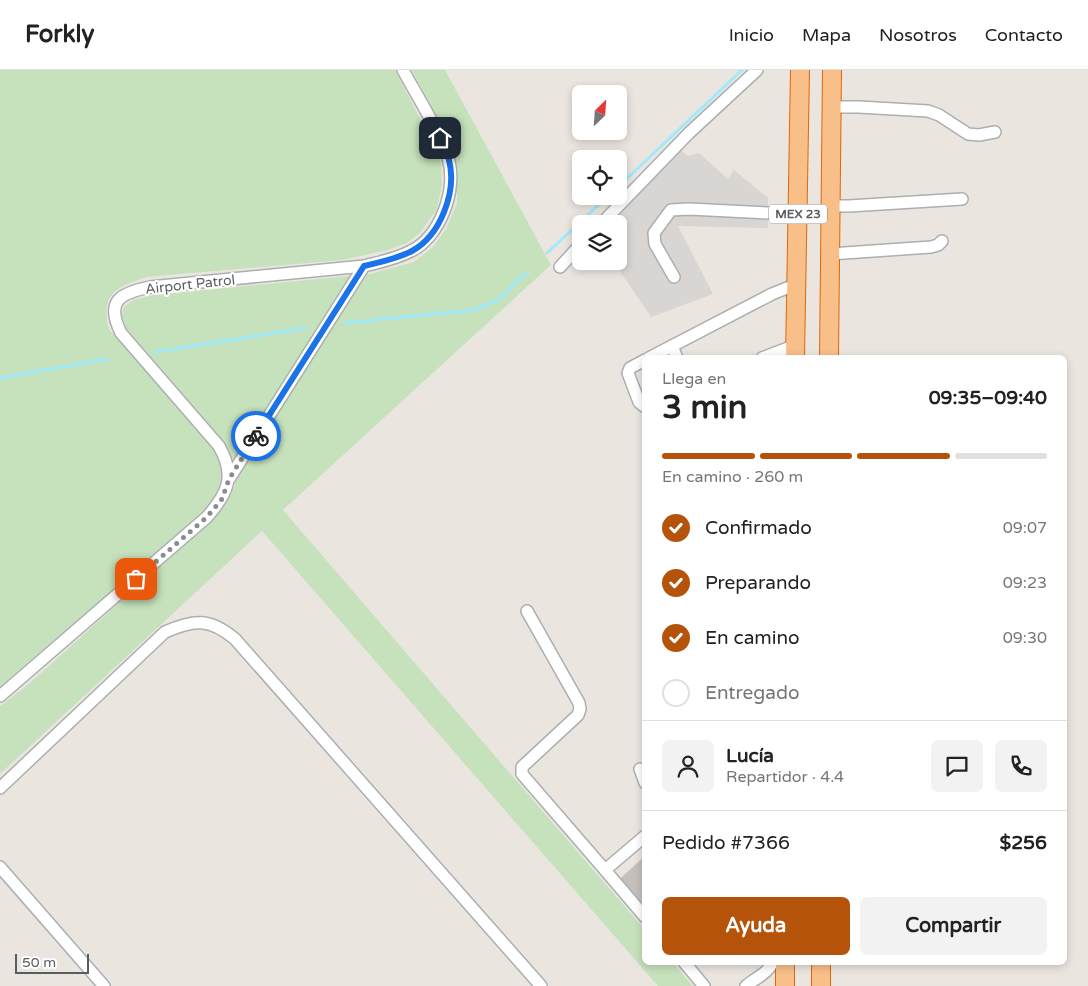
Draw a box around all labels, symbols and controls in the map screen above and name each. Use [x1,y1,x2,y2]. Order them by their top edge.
text: Forkly [25,20,94,49]
text: Inicio [729,24,774,46]
text: Mapa [802,24,851,46]
text: Nosotros [879,24,957,46]
text: Contacto [985,24,1063,46]
north arrow [572,85,628,140]
map controls [572,85,627,270]
pin [419,117,461,159]
icon: home [426,124,454,152]
button: locate [572,150,627,205]
road number: MEX 23 [769,204,827,224]
button: layers [572,215,627,270]
street label: Airport Patrol [144,271,236,298]
text: Llega en [662,369,726,389]
text: 09:35–09:40 [929,387,1047,409]
text: 3 min [662,389,747,427]
courier [231,411,281,461]
icon: bike [242,422,270,450]
text: En camino · 260 m [662,467,803,487]
icon: check [662,514,690,542]
text: Confirmado [705,517,812,539]
text: 09:07 [1003,518,1047,538]
pin [115,558,157,600]
icon: bag [122,565,150,593]
icon: check [662,569,690,597]
text: Preparando [705,572,811,594]
text: 09:23 [1003,573,1047,593]
icon: check [662,624,690,652]
text: En camino [705,627,800,649]
text: 09:30 [1003,628,1047,648]
text: Entregado [705,682,800,704]
button: person [662,740,714,792]
button: chat [931,740,983,792]
button: phone [995,740,1047,792]
text: Lucía [726,745,774,767]
text: Repartidor · 4.4 [726,767,844,787]
text: Pedido #7366 [662,832,790,854]
text: $256 [999,832,1047,854]
button: Ayuda [662,897,850,955]
button: Compartir [860,897,1047,955]
scale bar [15,951,89,974]
text: 50 m [22,954,56,971]

